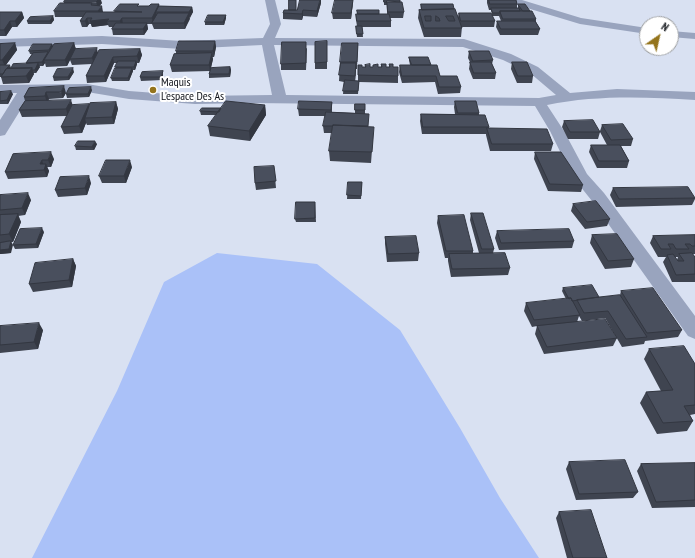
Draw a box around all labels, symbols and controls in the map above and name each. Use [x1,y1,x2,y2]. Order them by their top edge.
north arrow [639,16,679,56]
text: N [659,19,672,34]
place label: Maquis L'espace Des As [161,76,224,104]
marker: Maquis L'espace Des As [148,85,158,95]

